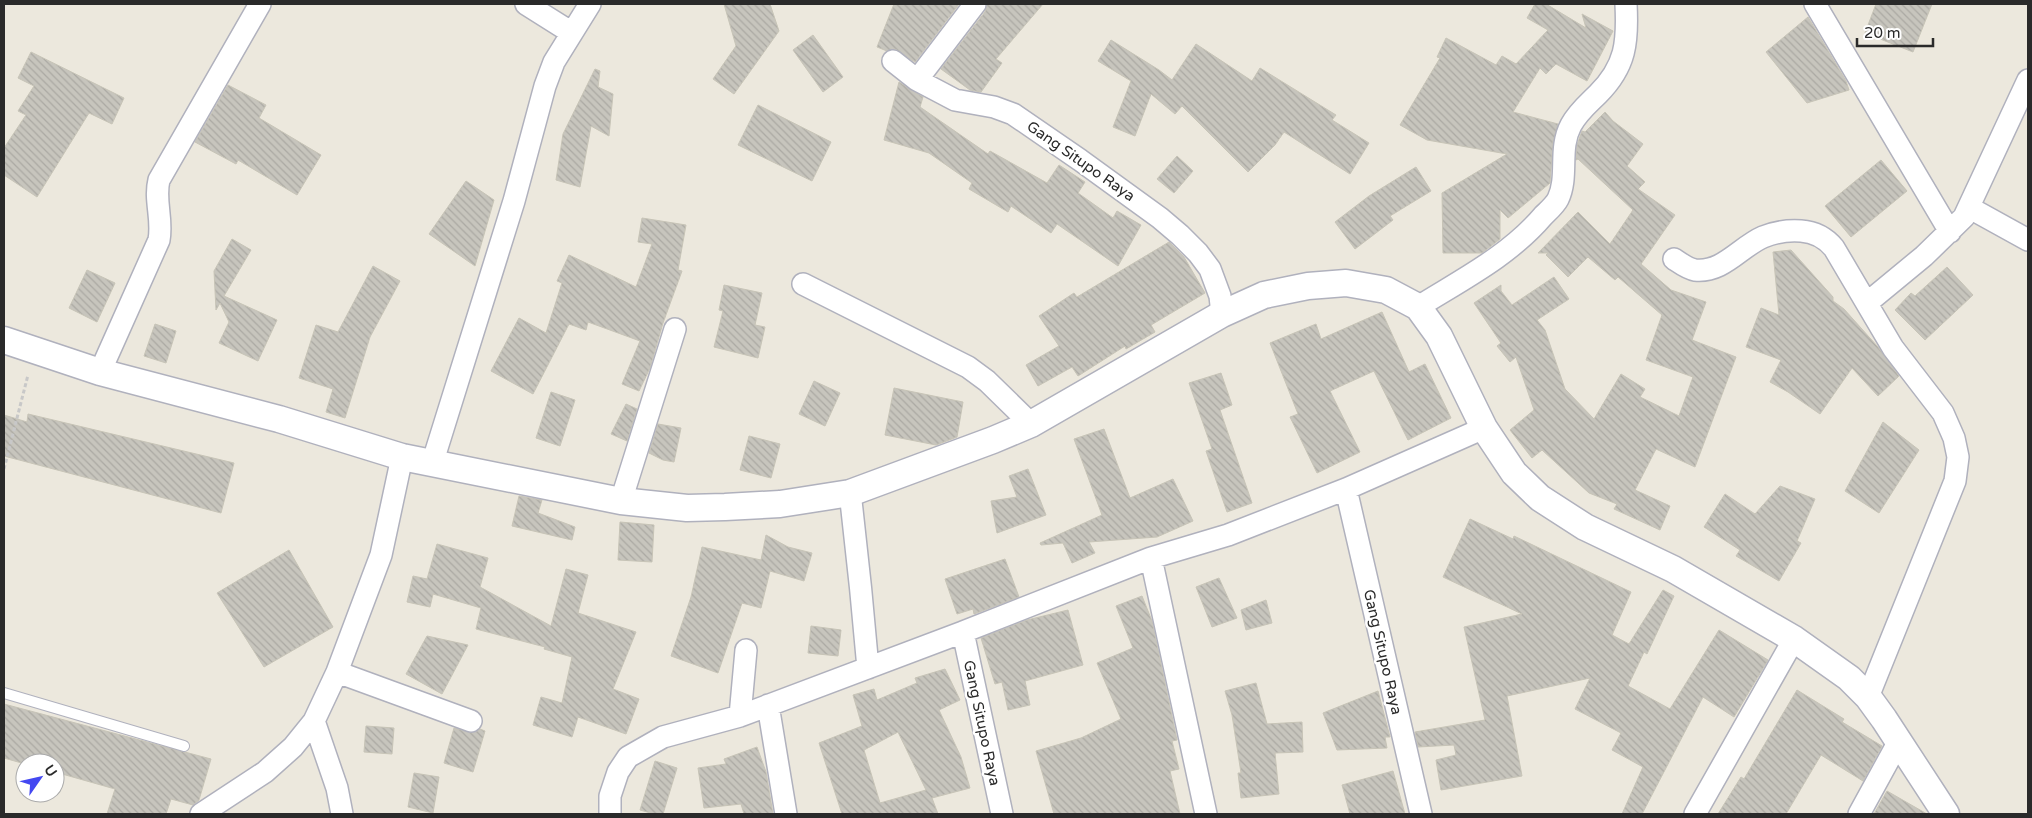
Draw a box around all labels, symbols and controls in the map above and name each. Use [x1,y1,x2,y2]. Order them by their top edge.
scale bar [1857,15,1933,47]
text: 20 m [1864,24,1901,42]
street label: Gang Situpo Raya [1023,117,1139,205]
street label: Gang Situpo Raya [1360,588,1406,716]
street label: Gang Situpo Raya [960,659,1004,787]
north arrow [15,753,65,803]
text: U [40,762,60,780]

